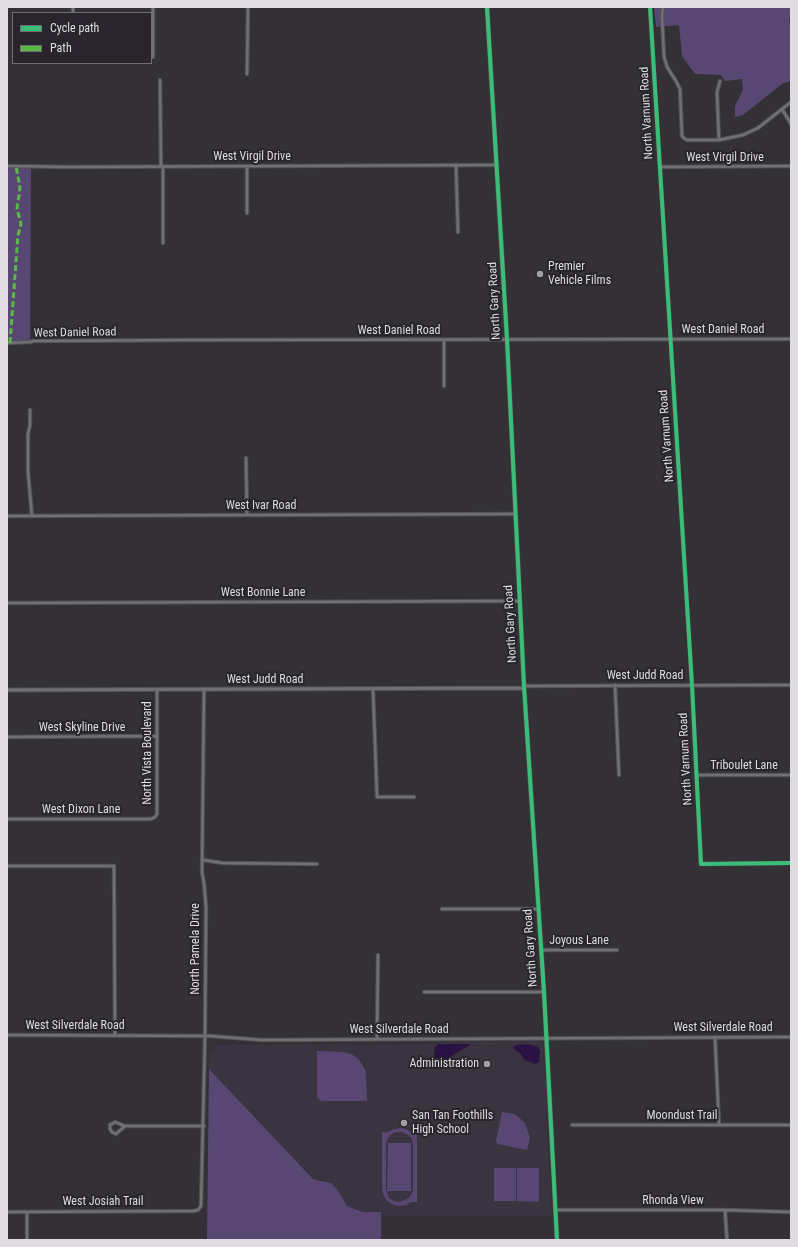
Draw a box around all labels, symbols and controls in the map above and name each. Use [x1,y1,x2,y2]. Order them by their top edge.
legend [12,12,152,64]
text: Cycle path [50,21,99,35]
text: Path [50,41,72,55]
street label: North Varnum Road [637,66,657,160]
street label: West Virgil Drive [213,150,291,164]
street label: West Virgil Drive [686,151,764,165]
place label: Premier Vehicle Films [548,260,611,288]
street label: North Gary Road [486,262,504,340]
marker: Premier Vehicle Films [535,269,545,279]
street label: West Daniel Road [682,323,764,337]
street label: West Daniel Road [358,324,440,338]
street label: West Daniel Road [34,325,116,341]
street label: North Varnum Road [657,389,677,483]
street label: West Ivar Road [226,499,296,513]
street label: North Gary Road [502,585,520,663]
street label: West Bonnie Lane [221,586,305,600]
street label: West Judd Road [607,669,683,683]
street label: West Judd Road [227,673,303,687]
street label: North Vista Boulevard [141,701,155,805]
street label: North Varnum Road [676,712,696,806]
street label: West Skyline Drive [39,721,125,735]
street label: Triboulet Lane [710,759,778,773]
street label: West Dixon Lane [42,803,120,817]
street label: North Pamela Drive [189,903,203,995]
street label: North Gary Road [521,909,541,987]
street label: Joyous Lane [549,934,609,948]
street label: West Silverdale Road [25,1019,125,1033]
street label: West Silverdale Road [673,1021,773,1035]
street label: West Silverdale Road [349,1023,449,1037]
place label: Administration [409,1057,479,1071]
marker: Administration [482,1059,492,1069]
place label: San Tan Foothills High School [412,1109,493,1137]
street label: Moondust Trail [647,1109,717,1123]
marker: San Tan Foothills High School [399,1118,409,1128]
street label: Rhonda View [642,1194,704,1208]
street label: West Josiah Trail [62,1195,144,1209]

